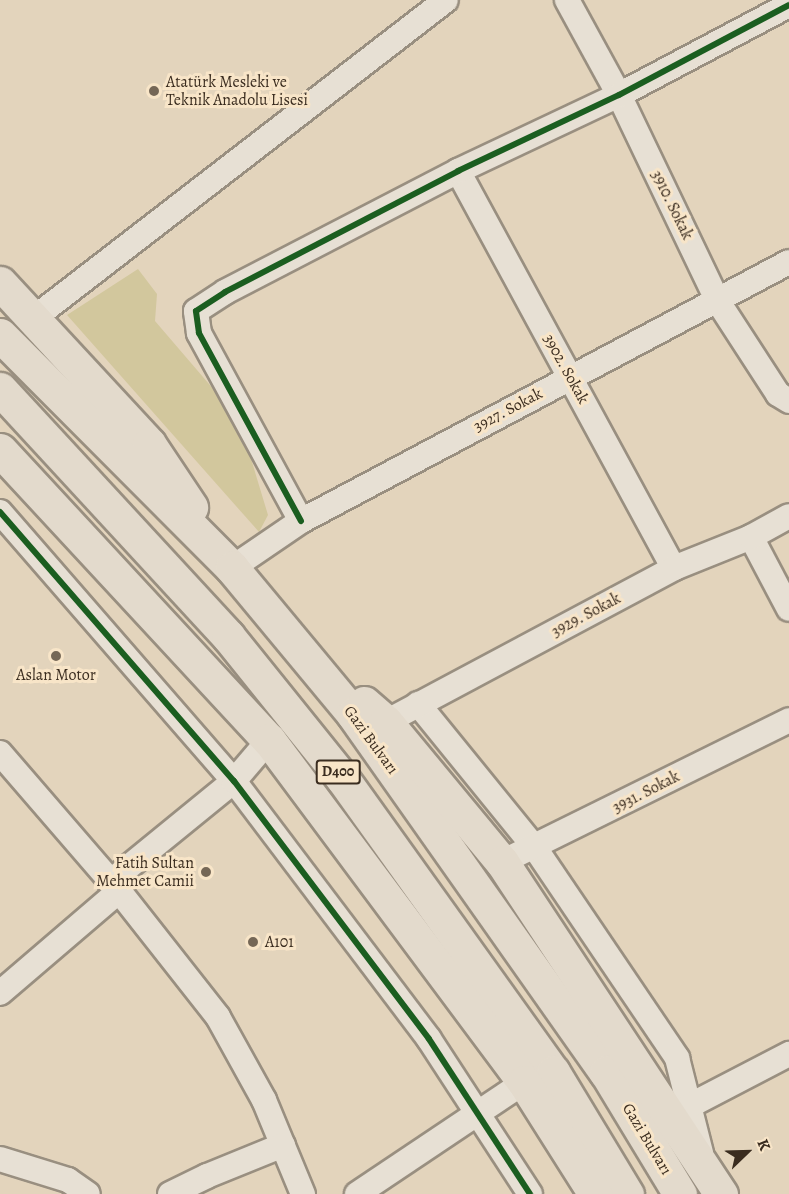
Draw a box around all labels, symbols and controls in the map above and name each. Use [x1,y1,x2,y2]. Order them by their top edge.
place label: Atatürk Mesleki ve Teknik Anadolu Lisesi [166,72,308,110]
marker: Atatürk Mesleki ve Teknik Anadolu Lisesi [147,84,161,98]
street label: 3910. Sokak [647,167,697,243]
street label: 3902. Sokak [539,331,593,407]
street label: 3927. Sokak [470,384,546,436]
street label: 3929. Sokak [548,589,624,641]
marker: Aslan Motor [49,649,63,663]
place label: Aslan Motor [16,665,96,685]
street label: Gazi Bulvarı [340,702,402,778]
road number: D400 [316,760,360,784]
street label: 3931. Sokak [609,767,683,817]
place label: Fatih Sultan Mehmet Camii [96,853,194,891]
marker: Fatih Sultan Mehmet Camii [199,865,213,879]
place label: A101 [265,932,294,952]
marker: A101 [246,935,260,949]
street label: Gazi Bulvarı [618,1100,676,1178]
north arrow [717,1122,777,1182]
text: K [751,1136,776,1154]

